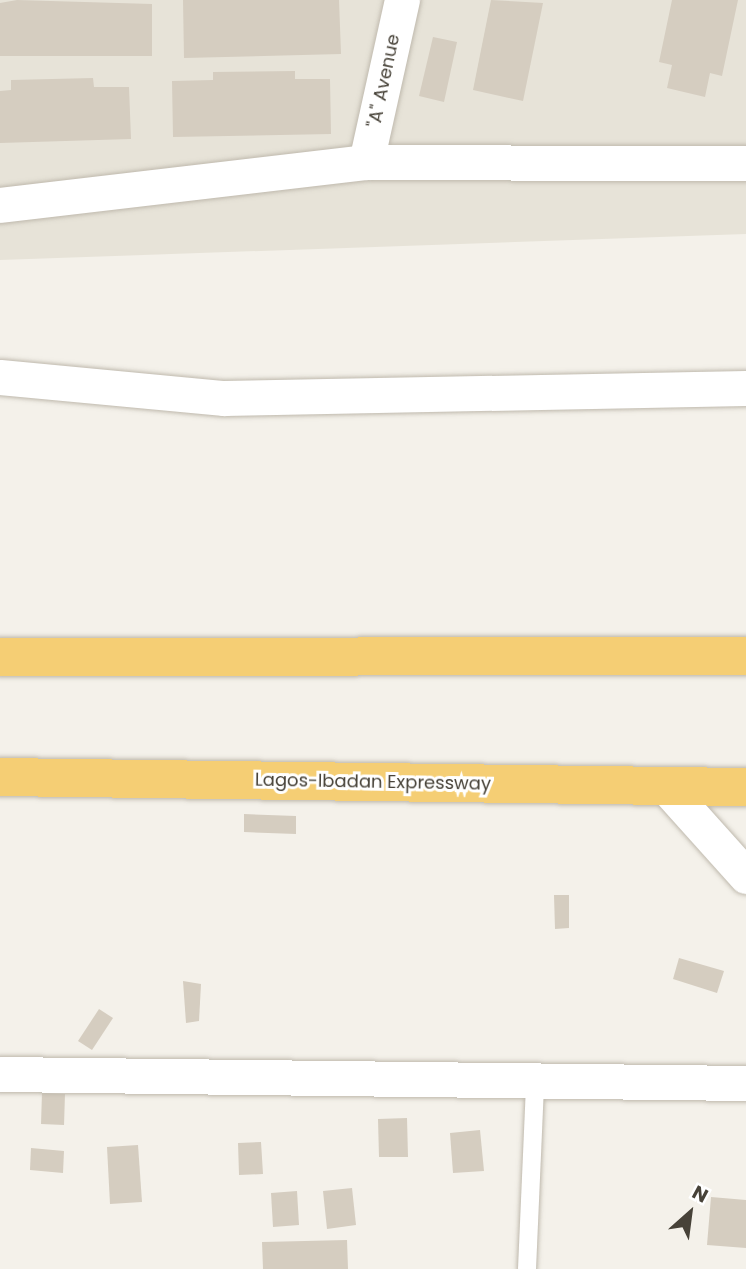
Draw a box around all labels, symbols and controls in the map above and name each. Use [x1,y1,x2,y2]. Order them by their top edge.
street label: "A" Avenue [364,32,404,130]
street label: Lagos-Ibadan Expressway [255,769,491,795]
north arrow [655,1178,725,1248]
text: N [687,1179,713,1209]

